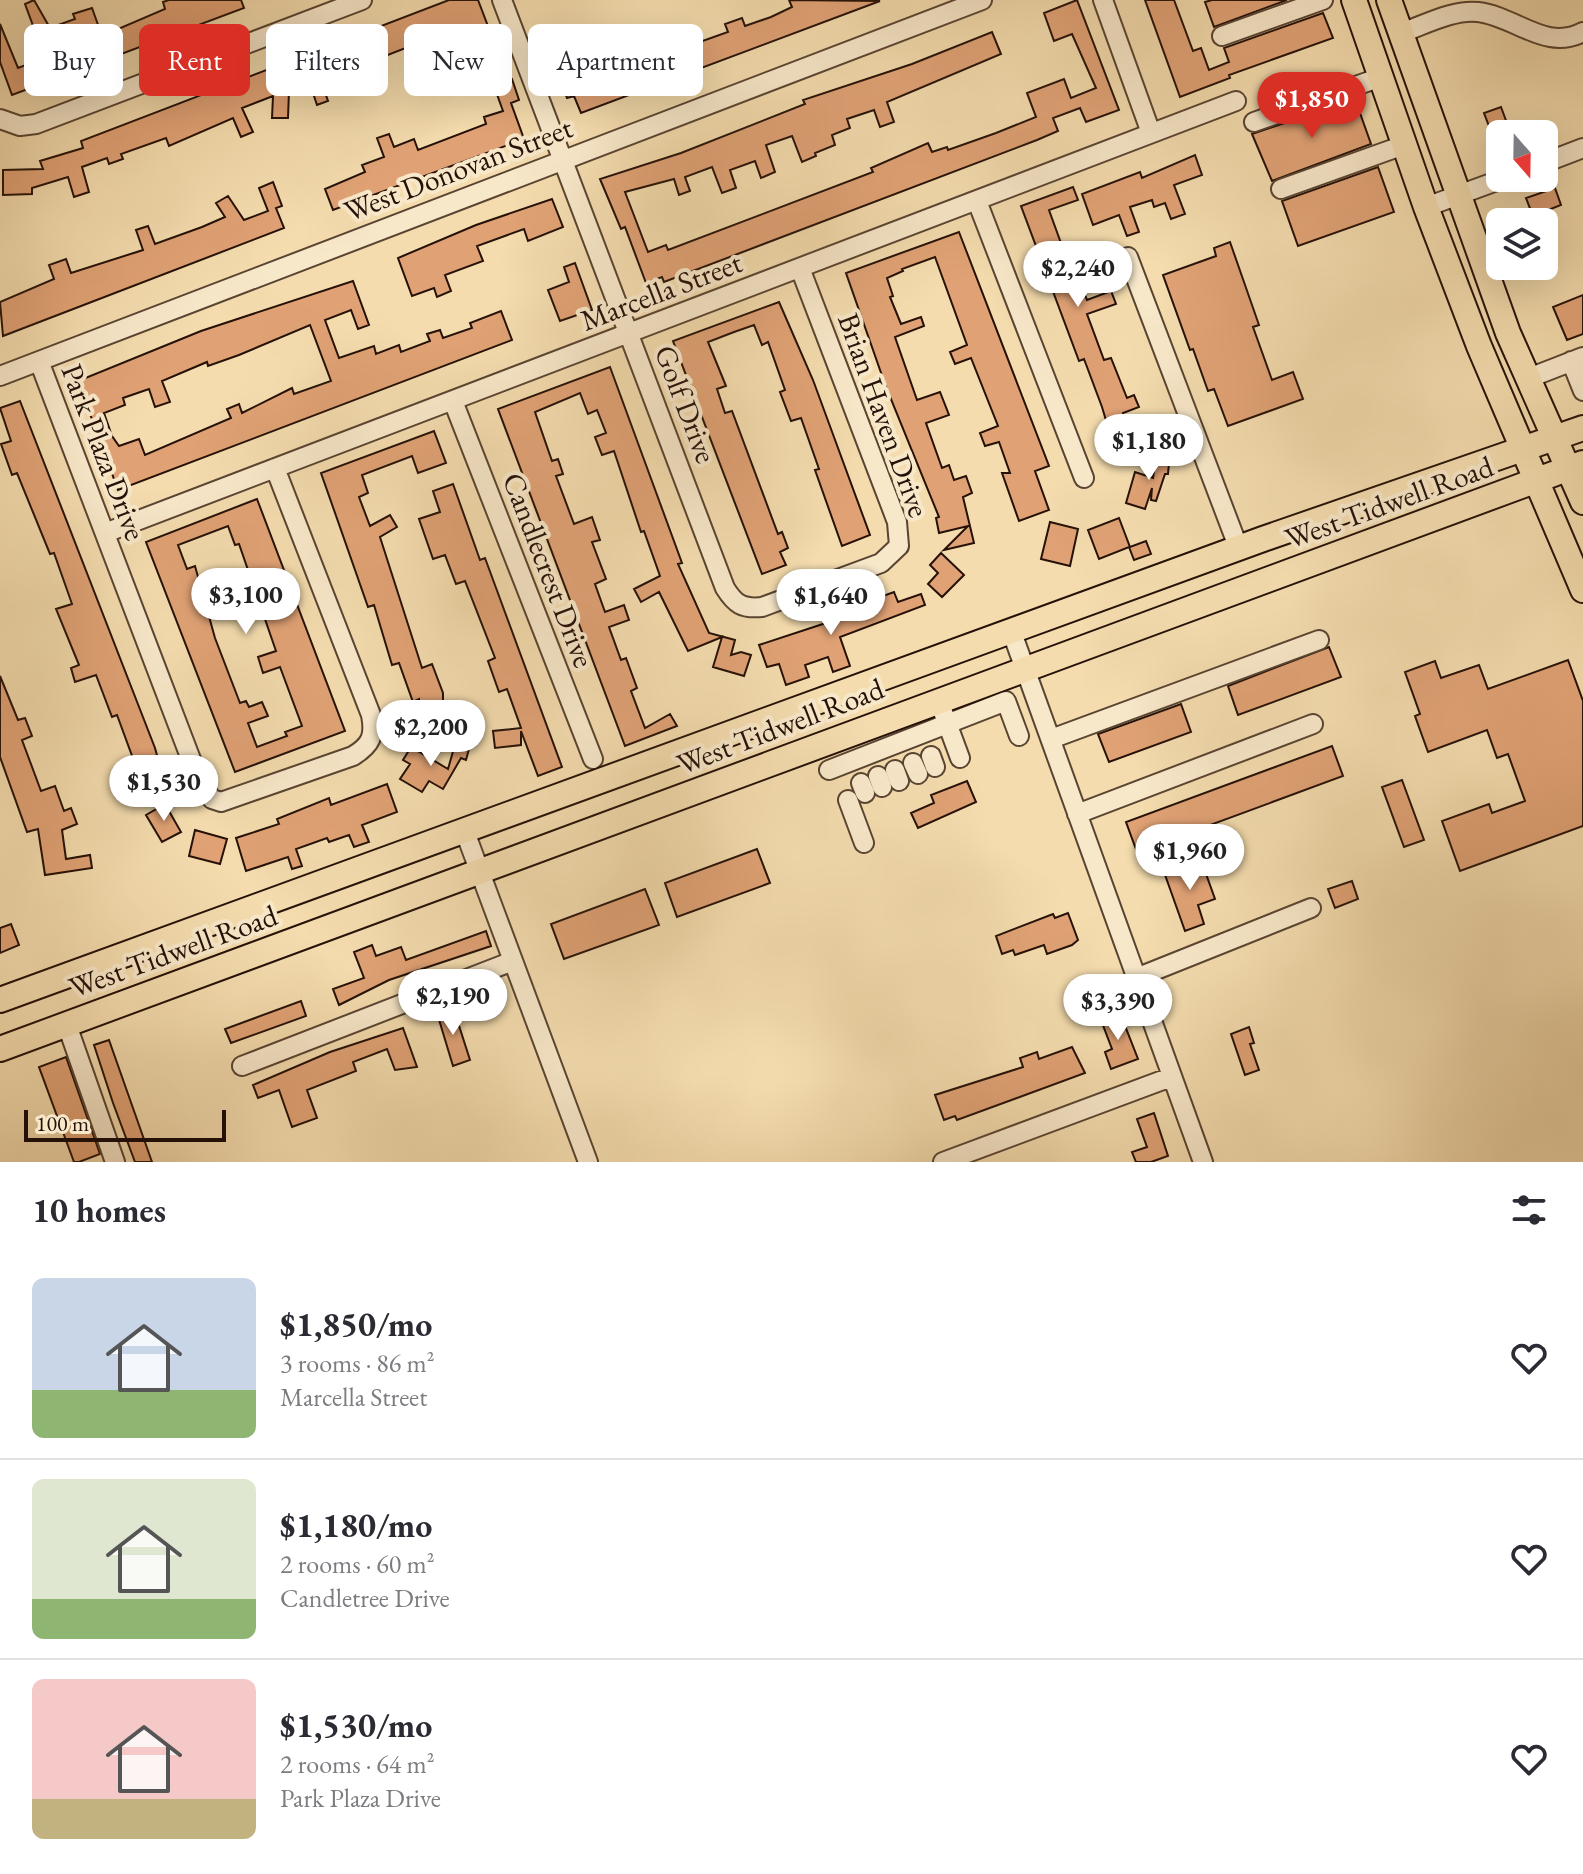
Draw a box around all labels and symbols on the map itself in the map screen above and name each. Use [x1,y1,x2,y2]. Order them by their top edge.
pin: $1,850 [1247,72,1377,140]
street label: West Donovan Street [338,107,578,230]
north arrow [1486,120,1558,192]
pin: $2,240 [1013,241,1143,309]
street label: Marcella Street [575,242,748,340]
street label: Brian Haven Drive [829,308,939,522]
street label: Golf Drive [646,340,726,468]
street label: Park Plaza Drive [53,358,155,546]
pin: $1,180 [1084,414,1214,482]
street label: West Tidwell Road [1280,446,1499,558]
street label: Candlecrest Drive [494,467,604,673]
pin: $3,100 [181,568,311,636]
pin: $1,640 [766,569,896,637]
street label: West Tidwell Road [671,668,890,783]
pin: $2,200 [366,700,496,768]
pin: $1,530 [99,755,229,823]
pin: $1,960 [1125,824,1255,892]
street label: West Tidwell Road [64,895,283,1007]
pin: $2,190 [388,969,518,1037]
pin: $3,390 [1053,974,1183,1042]
scale bar [24,1106,226,1142]

